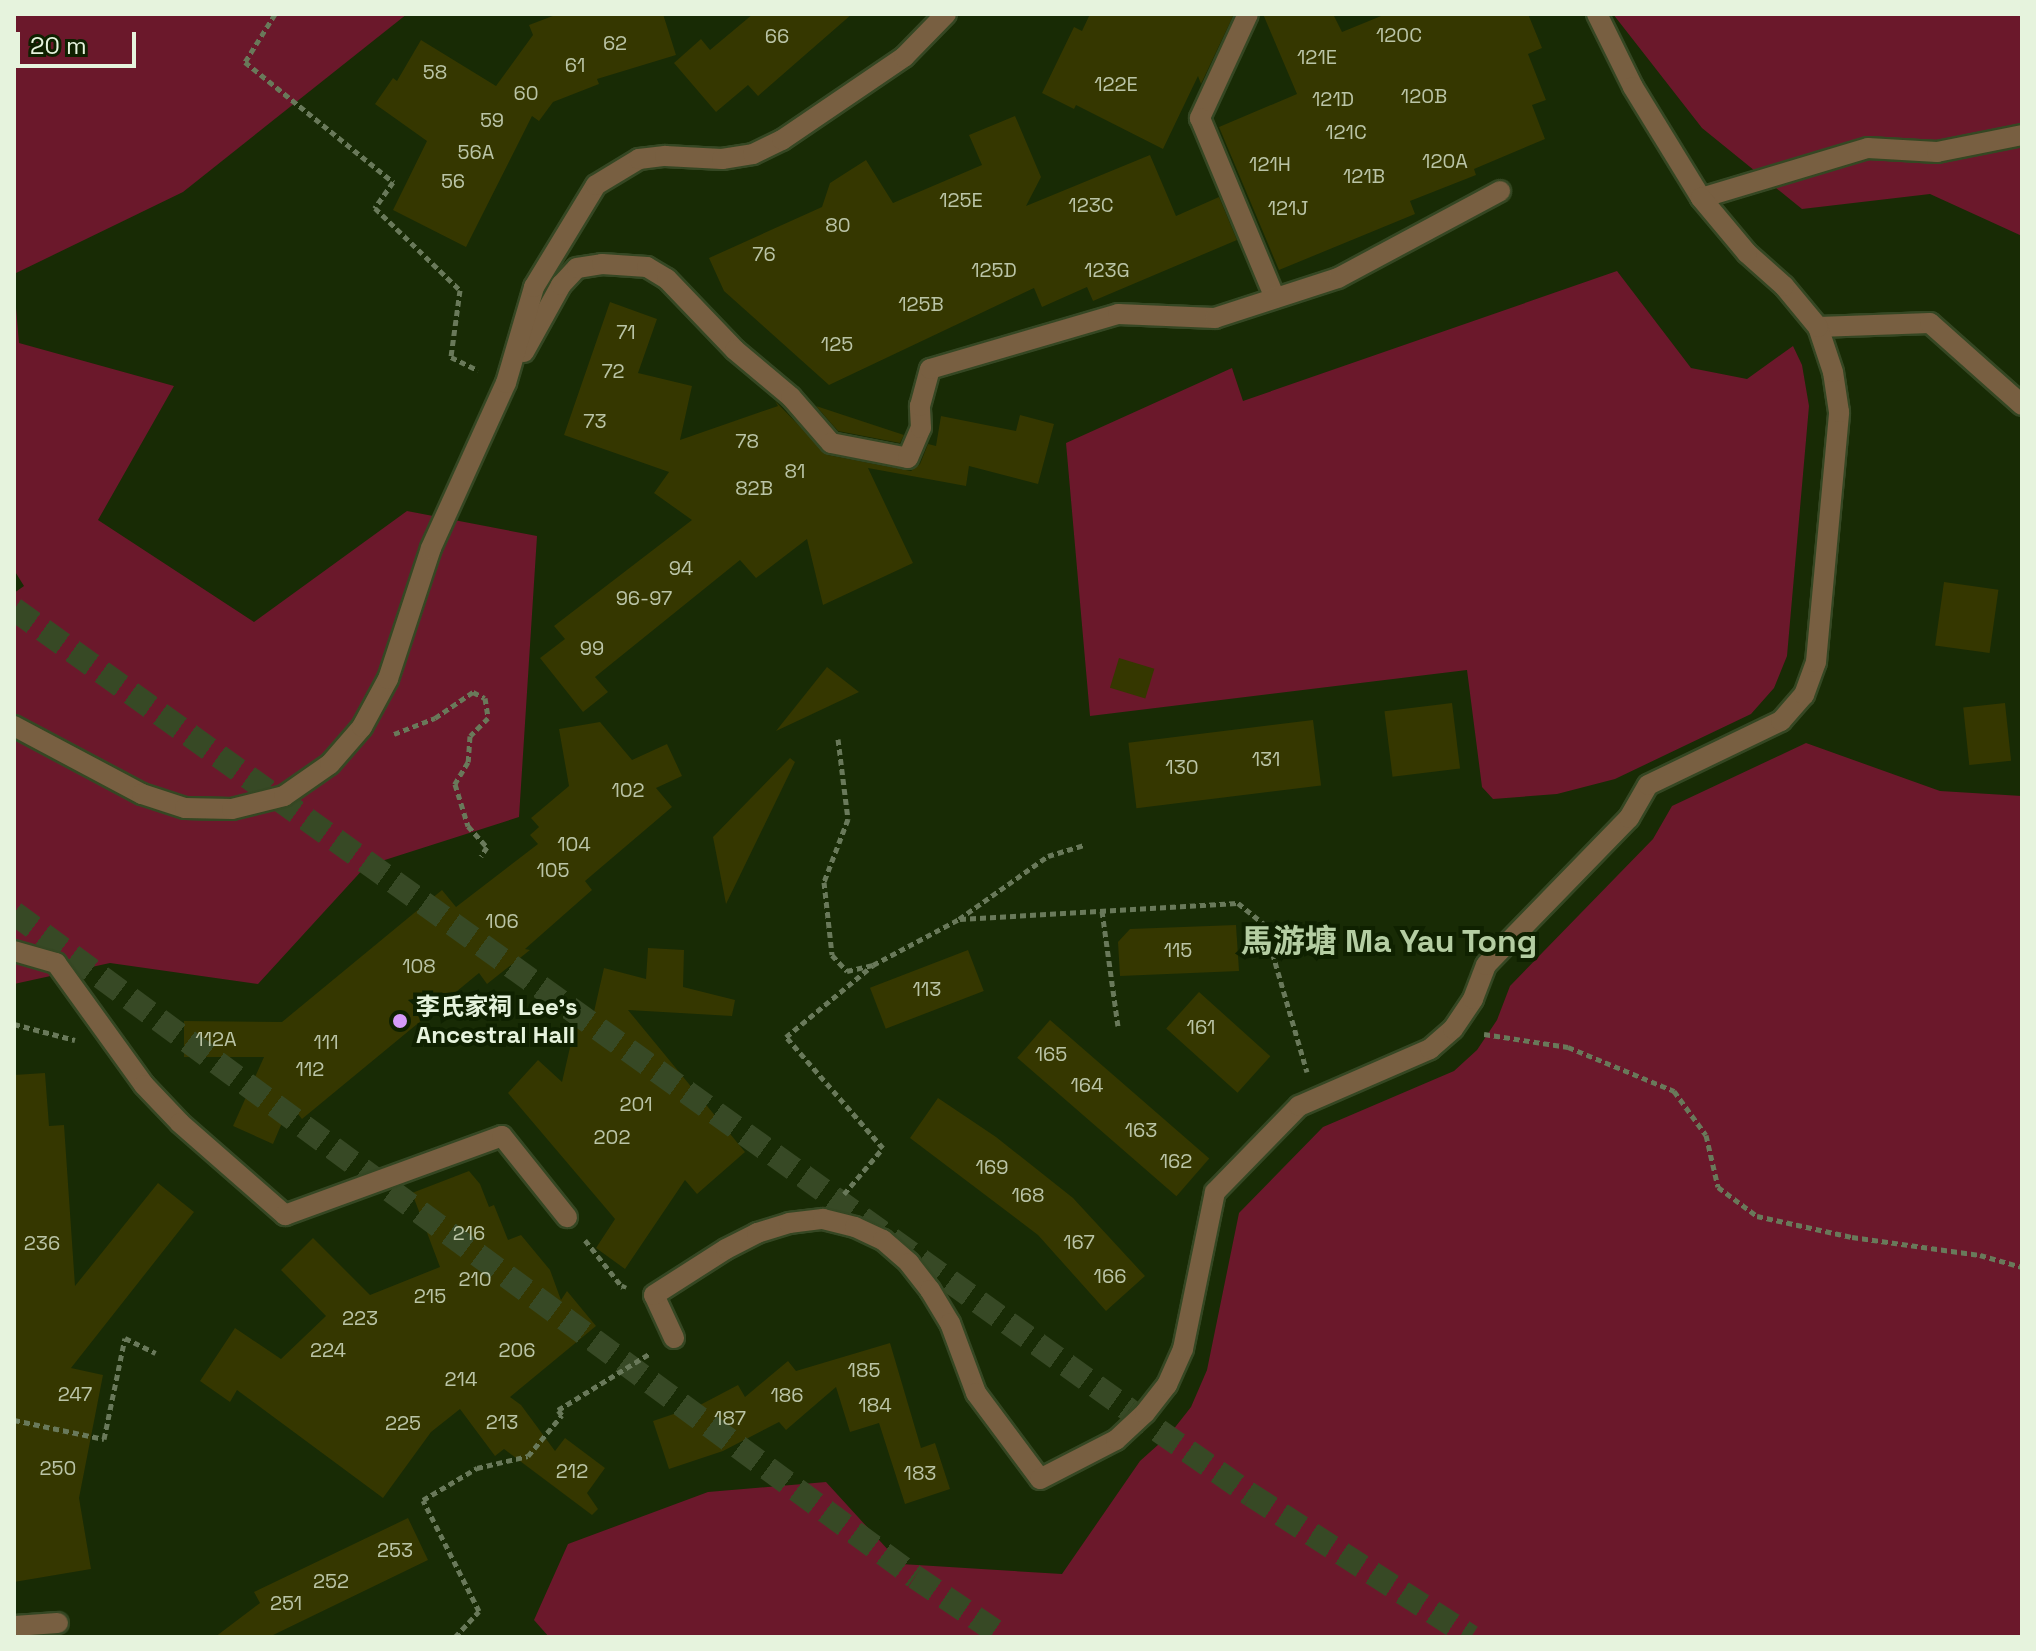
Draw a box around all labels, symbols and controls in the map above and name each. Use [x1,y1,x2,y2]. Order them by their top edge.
scale bar [20,16,140,66]
house number: 120C [1376,23,1422,47]
house number: 66 [765,24,789,48]
text: 20 m [30,30,87,61]
house number: 62 [603,31,627,55]
house number: 121E [1297,45,1337,69]
house number: 61 [565,53,585,77]
house number: 58 [423,60,447,84]
house number: 122E [1094,72,1138,96]
house number: 60 [513,81,539,105]
house number: 120B [1401,84,1447,108]
house number: 121D [1312,87,1354,111]
house number: 59 [480,108,504,132]
house number: 121C [1325,120,1367,144]
house number: 56A [458,140,494,164]
house number: 120A [1422,149,1468,173]
house number: 121H [1249,152,1291,176]
house number: 121B [1343,164,1385,188]
house number: 56 [441,169,465,193]
house number: 125E [939,188,983,212]
house number: 123C [1068,193,1114,217]
house number: 121J [1268,196,1308,220]
house number: 80 [825,213,851,237]
house number: 76 [752,242,776,266]
house number: 125D [971,258,1017,282]
house number: 123G [1084,258,1130,282]
house number: 125B [898,292,944,316]
house number: 71 [616,320,636,344]
house number: 125 [821,332,853,356]
house number: 72 [601,359,625,383]
house number: 73 [583,409,607,433]
house number: 78 [735,429,759,453]
house number: 81 [785,459,805,483]
house number: 82B [735,476,773,500]
house number: 94 [669,556,693,580]
house number: 96-97 [616,586,672,610]
house number: 99 [580,636,604,660]
house number: 131 [1252,747,1280,771]
house number: 130 [1165,755,1199,779]
house number: 102 [611,778,645,802]
house number: 104 [557,832,591,856]
house number: 105 [536,858,570,882]
house number: 106 [485,909,519,933]
district label: 馬游塘 Ma Yau Tong [1240,922,1538,960]
house number: 115 [1164,938,1192,962]
house number: 108 [402,954,436,978]
house number: 113 [913,977,941,1001]
place label: 李氏家祠 Lee's Ancestral Hall [416,993,578,1049]
marker: 李氏家祠 Lee's Ancestral Hall [391,1012,409,1030]
house number: 161 [1187,1015,1215,1039]
house number: 112A [195,1027,237,1051]
house number: 111 [313,1030,339,1054]
house number: 165 [1035,1042,1067,1066]
house number: 112 [296,1057,324,1081]
house number: 164 [1070,1073,1104,1097]
house number: 201 [619,1092,653,1116]
house number: 163 [1125,1118,1157,1142]
house number: 202 [594,1125,630,1149]
house number: 162 [1160,1149,1192,1173]
house number: 169 [976,1155,1008,1179]
house number: 168 [1011,1183,1045,1207]
house number: 216 [453,1221,485,1245]
house number: 167 [1063,1230,1095,1254]
house number: 236 [24,1231,60,1255]
house number: 166 [1094,1264,1126,1288]
house number: 210 [458,1267,492,1291]
house number: 215 [414,1284,446,1308]
house number: 223 [342,1306,378,1330]
house number: 224 [310,1338,346,1362]
house number: 206 [498,1338,536,1362]
house number: 185 [848,1358,880,1382]
house number: 214 [445,1367,477,1391]
house number: 247 [58,1382,92,1406]
house number: 186 [770,1383,804,1407]
house number: 184 [858,1393,892,1417]
house number: 187 [714,1406,746,1430]
house number: 213 [486,1410,518,1434]
house number: 225 [385,1411,421,1435]
house number: 250 [40,1456,76,1480]
house number: 212 [556,1459,588,1483]
house number: 183 [904,1461,936,1485]
house number: 253 [377,1538,413,1562]
house number: 252 [313,1569,349,1593]
house number: 251 [270,1591,302,1615]

